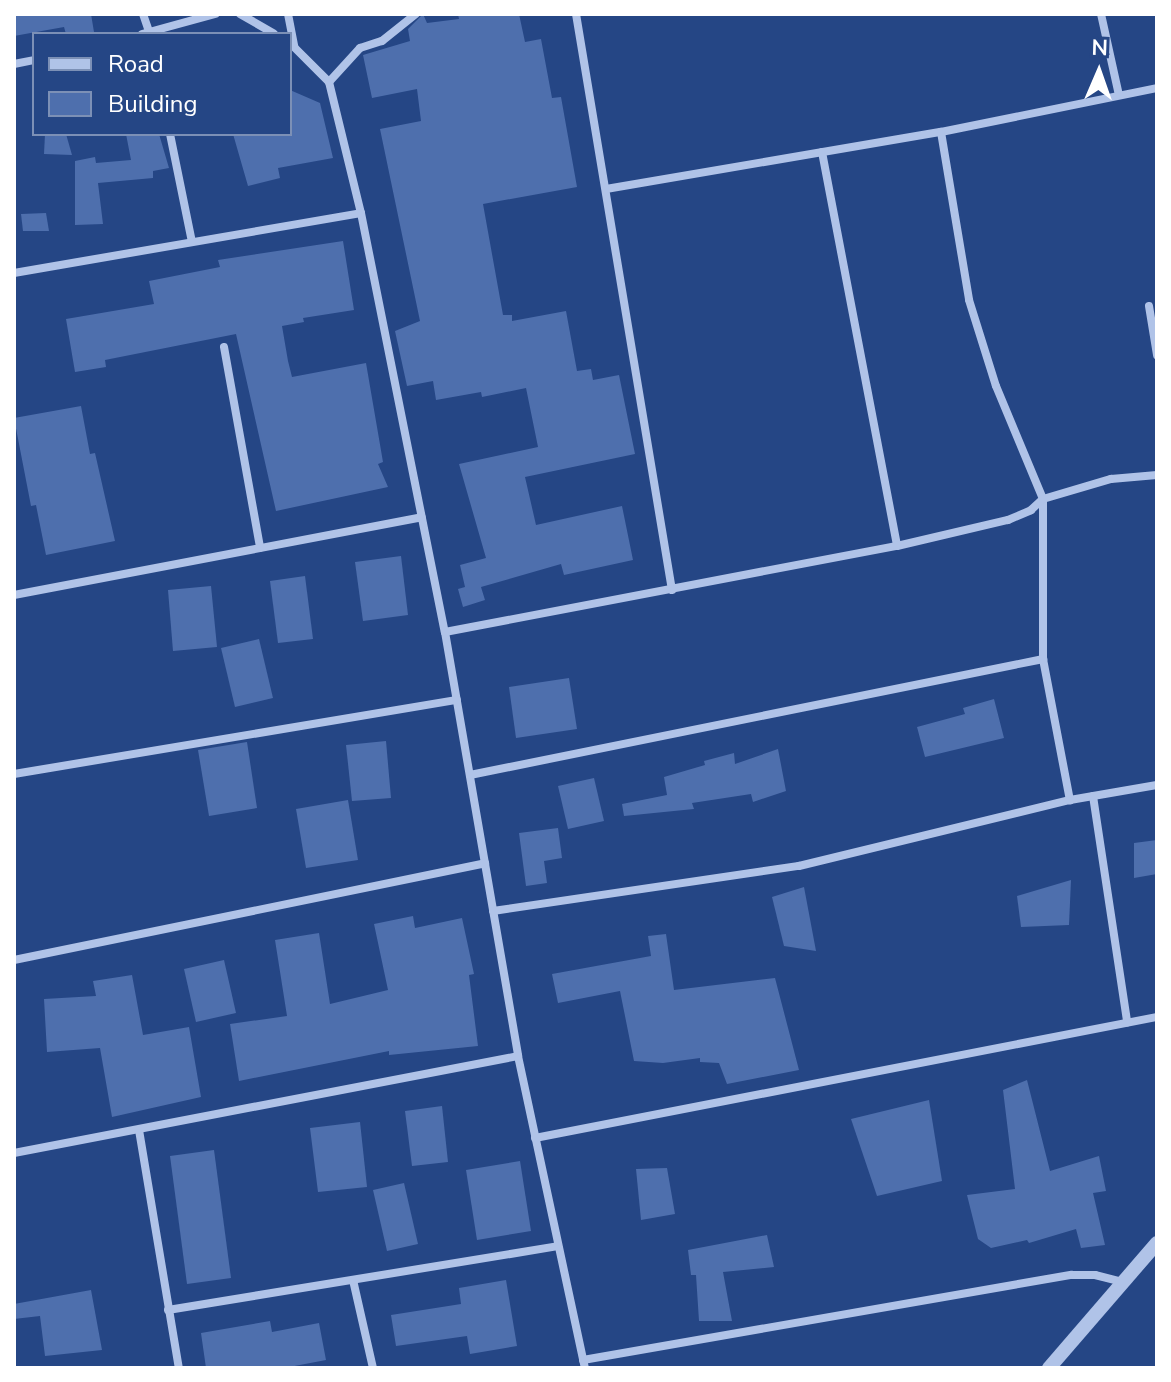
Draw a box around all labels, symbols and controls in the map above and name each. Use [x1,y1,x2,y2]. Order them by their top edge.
legend [32,32,292,136]
north arrow [1059,32,1139,112]
text: N [1091,33,1109,63]
text: Road [108,48,164,80]
text: Building [108,88,198,120]

